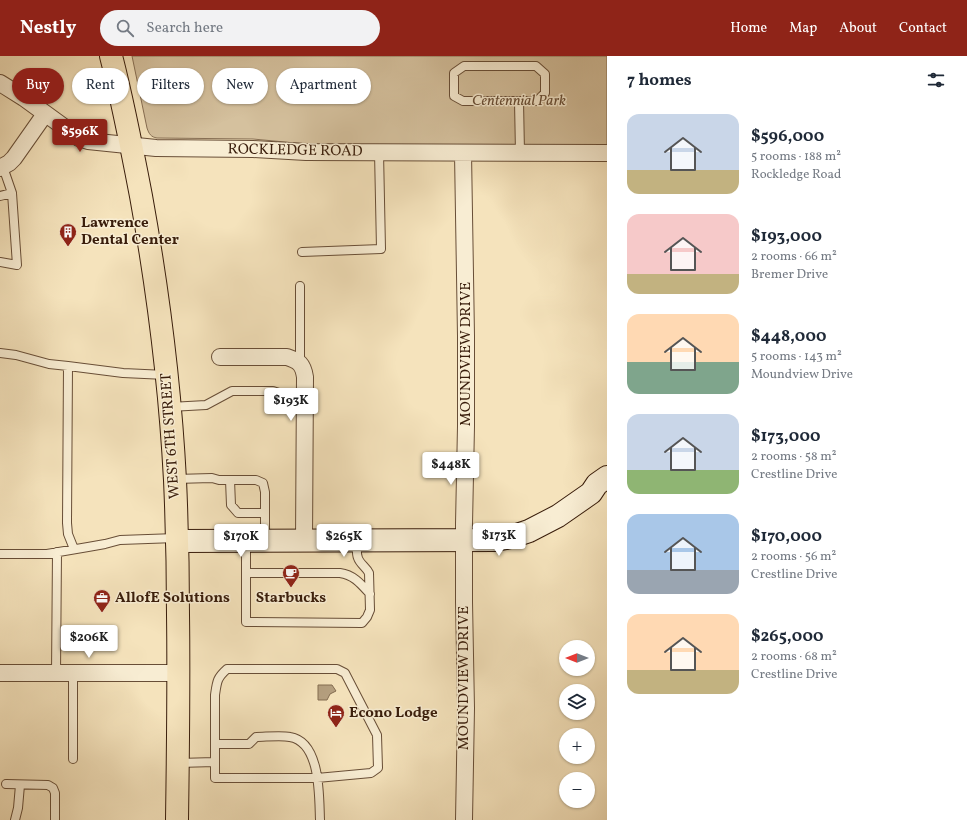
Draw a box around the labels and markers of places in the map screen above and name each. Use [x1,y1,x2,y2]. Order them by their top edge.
pin: $596K [52,119,108,153]
place label: Lawrence Dental Center [81,213,179,251]
building icon: Lawrence Dental Center [58,222,78,247]
pin: $193K [263,388,319,422]
pin: $448K [423,452,479,486]
pin: $173K [471,523,527,557]
pin: $170K [213,524,269,558]
pin: $265K [316,524,372,558]
cafe icon: Starbucks [281,563,301,588]
office icon: AllofE Solutions [92,588,112,613]
place label: AllofE Solutions [115,588,230,609]
place label: Starbucks [256,588,326,609]
pin: $206K [61,625,117,659]
hotel icon: Econo Lodge [326,703,346,728]
place label: Econo Lodge [349,703,438,724]

